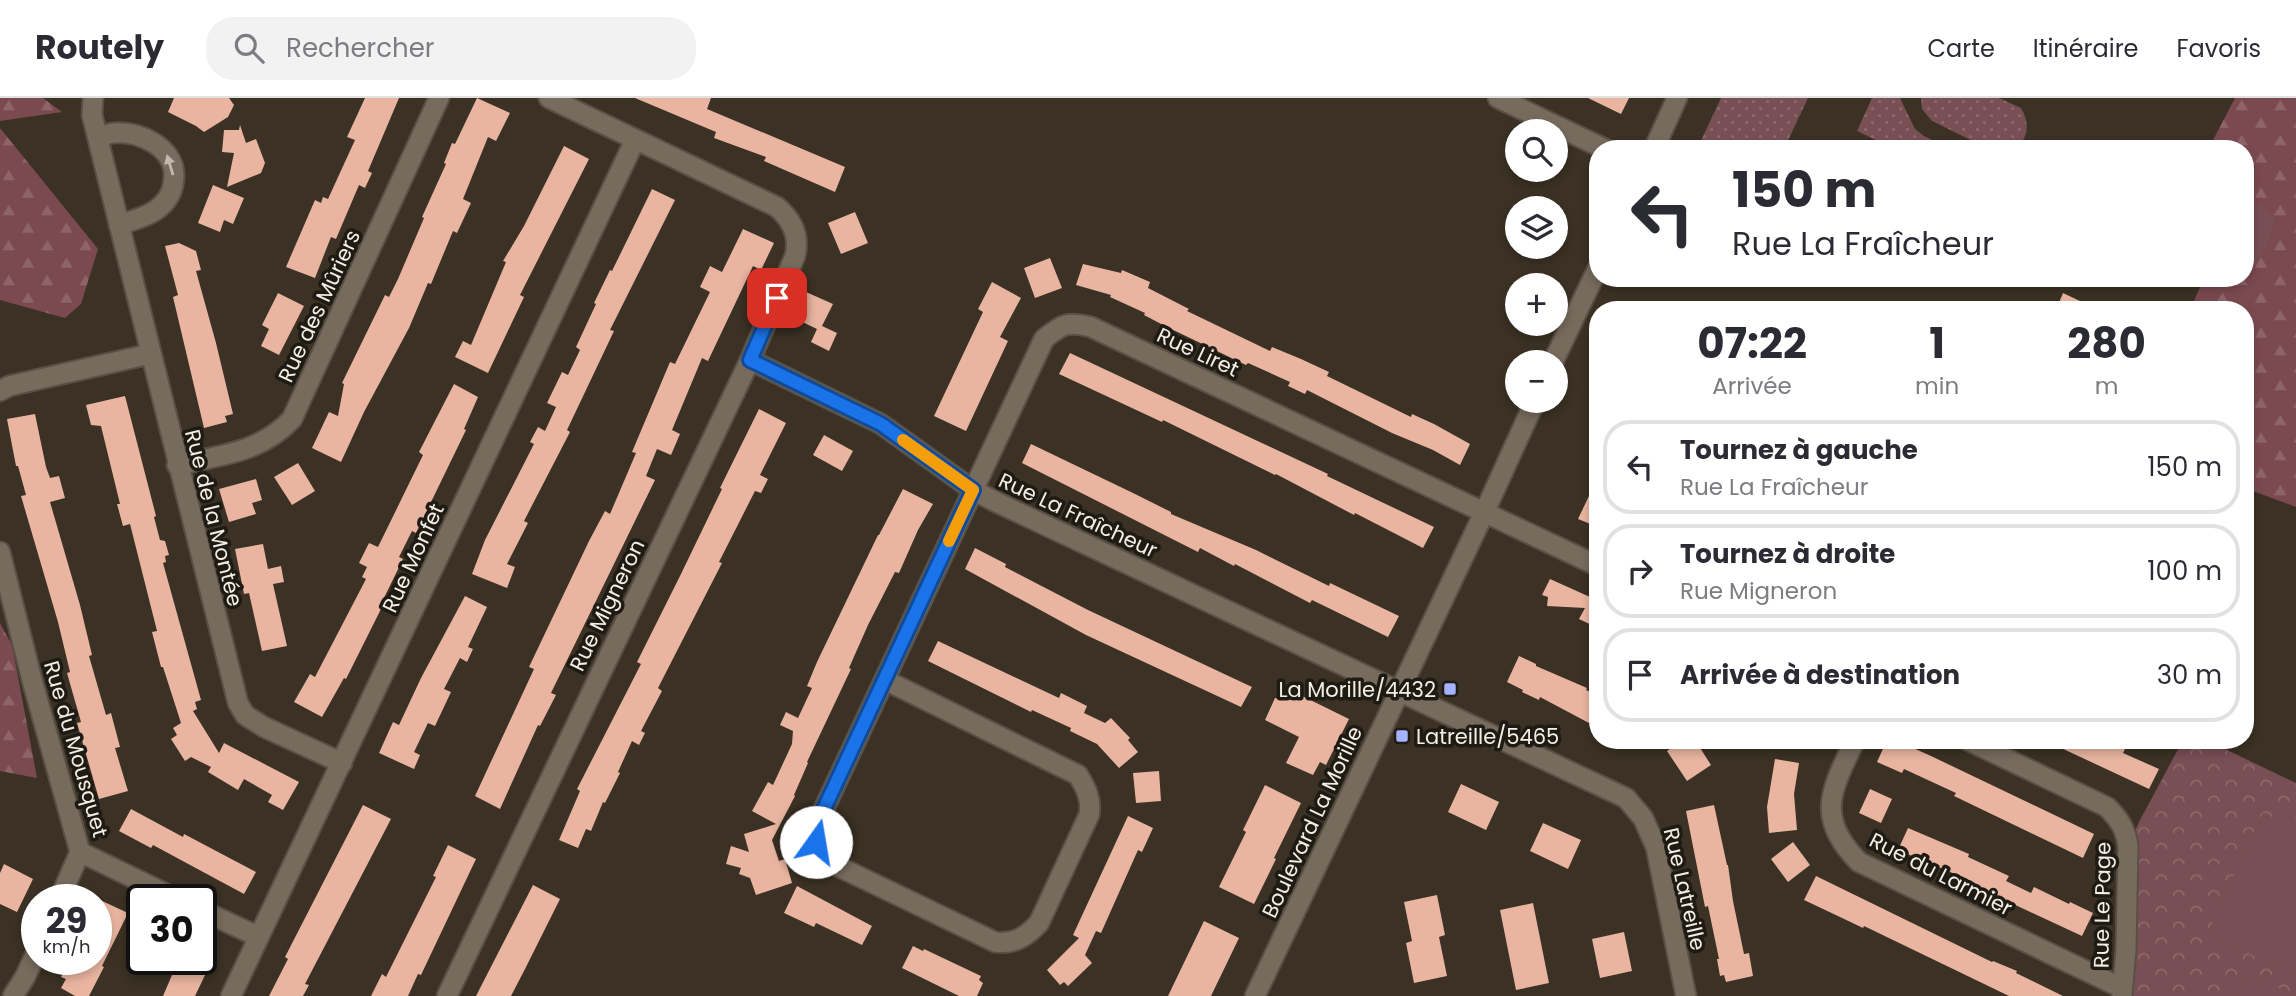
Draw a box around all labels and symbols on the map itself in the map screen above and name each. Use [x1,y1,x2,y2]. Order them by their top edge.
one-way arrow [165,154,175,175]
street label: Rue des Mûriers [271,225,367,387]
pin [747,268,807,328]
street label: Rue Liret [1152,320,1244,384]
street label: Rue de la Montée [178,427,250,609]
street label: Rue La Fraîcheur [994,466,1162,565]
street label: Rue Monfet [375,499,451,617]
street label: Rue Migneron [563,534,651,676]
street label: Rue du Mousquet [37,657,115,841]
place label: La Morille/4432 [1278,675,1436,704]
marker: La Morille/4432 [1442,681,1458,697]
street label: Boulevard La Morille [1255,721,1369,923]
place label: Latreille/5465 [1416,722,1559,751]
marker: Latreille/5465 [1394,728,1410,744]
position arrow [779,805,853,879]
street label: Rue Latreille [1657,825,1713,953]
street label: Rue du Larmier [1865,825,2018,923]
street label: Rue Le Page [2086,842,2118,968]
speed limit sign: 30 [126,884,217,975]

